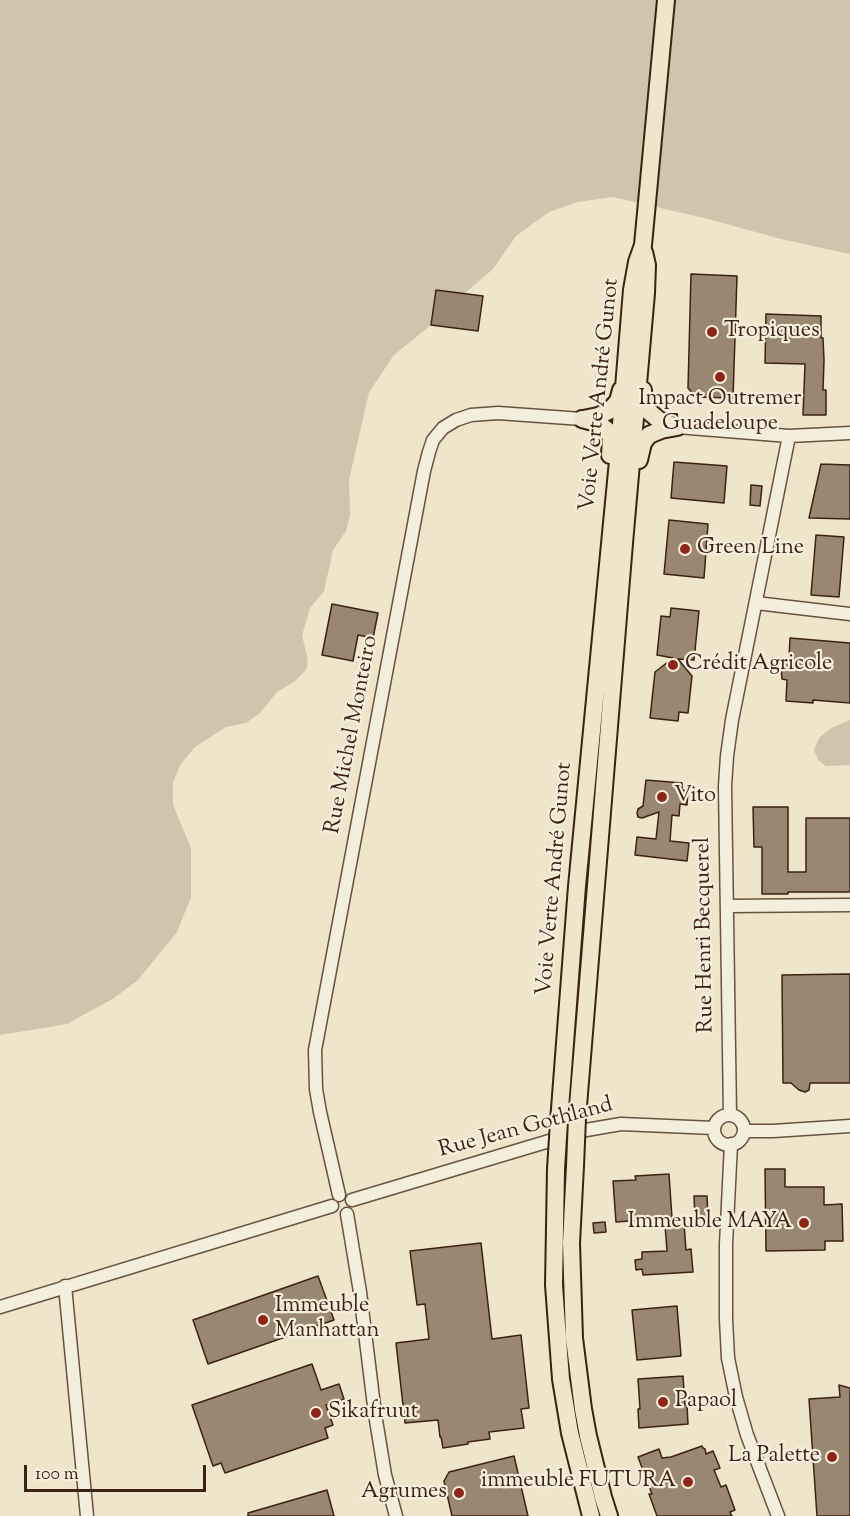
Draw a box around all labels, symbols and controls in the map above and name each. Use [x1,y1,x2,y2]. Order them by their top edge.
street label: Voie Verte André Gunot [576,277,626,513]
place label: Tropiques [724,319,820,345]
marker: Tropiques [705,325,719,339]
marker: Impact Outremer Guadeloupe [713,370,727,384]
place label: Impact Outremer Guadeloupe [638,387,802,439]
place label: Green Line [697,536,804,562]
marker: Green Line [678,542,692,556]
street label: Rue Michel Monteiro [321,634,385,836]
place label: Crédit Agricole [685,652,832,678]
marker: Crédit Agricole [666,658,680,672]
street label: Voie Verte André Gunot [533,761,579,997]
place label: Vito [674,784,716,810]
marker: Vito [655,790,669,804]
street label: Rue Henri Becquerel [691,837,721,1033]
street label: Rue Jean Gothland [436,1093,616,1165]
place label: Immeuble MAYA [628,1210,792,1236]
marker: Immeuble MAYA [797,1216,811,1230]
place label: Immeuble Manhattan [275,1294,379,1346]
marker: Immeuble Manhattan [256,1313,270,1327]
place label: Papaol [675,1389,737,1415]
marker: Papaol [656,1395,670,1409]
place label: Sikafruut [328,1400,418,1426]
marker: Sikafruut [309,1406,323,1420]
place label: La Palette [728,1444,820,1470]
marker: La Palette [825,1450,839,1464]
scale bar [27,1453,208,1491]
text: 100 m [35,1462,79,1488]
place label: immeuble FUTURA [481,1469,676,1495]
marker: immeuble FUTURA [681,1475,695,1489]
place label: Agrumes [361,1480,447,1506]
marker: Agrumes [452,1486,466,1500]

